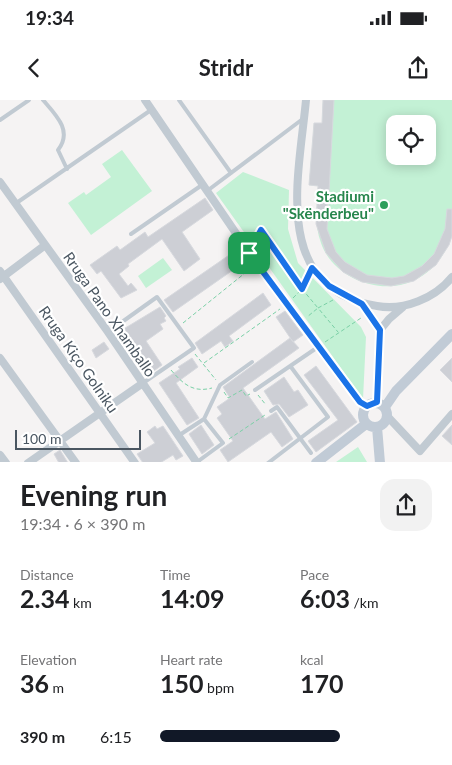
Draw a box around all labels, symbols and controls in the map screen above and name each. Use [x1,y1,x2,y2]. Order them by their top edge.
text: 19:34 [25,6,74,29]
icon: back [20,54,48,82]
text: Stridr [199,54,253,81]
icon: share [404,54,432,82]
map controls [386,115,436,165]
button: locate [386,115,436,165]
place label: Stadiumi "Skënderbeu" [283,187,374,222]
marker: Stadiumi "Skënderbeu" [378,199,390,211]
pin [228,232,270,274]
icon: arrive [235,239,263,267]
street label: Rruga Pano Xhamballo [60,248,160,380]
street label: Rruga Kiço Golniku [35,302,123,416]
scale bar [15,428,141,451]
text: 100 m [22,430,61,447]
text: Evening run [20,478,167,512]
button: share [380,479,432,531]
text: 19:34 · 6 × 390 m [20,514,145,533]
text: Distance [20,566,74,583]
text: Time [160,566,191,583]
text: Pace [300,566,329,583]
text: 2.34 [20,583,69,613]
text: 14:09 [160,583,224,613]
text: 6:03 [300,583,350,613]
text: km [69,594,92,611]
text: /km [350,594,379,611]
text: Elevation [20,651,77,668]
text: Heart rate [160,651,223,668]
text: kcal [300,651,324,668]
text: 36 [20,668,49,698]
text: 150 [160,668,204,698]
text: 170 [300,668,344,698]
text: m [49,679,64,696]
text: bpm [204,679,234,696]
text: 390 m [20,727,65,746]
text: 6:15 [100,727,132,746]

